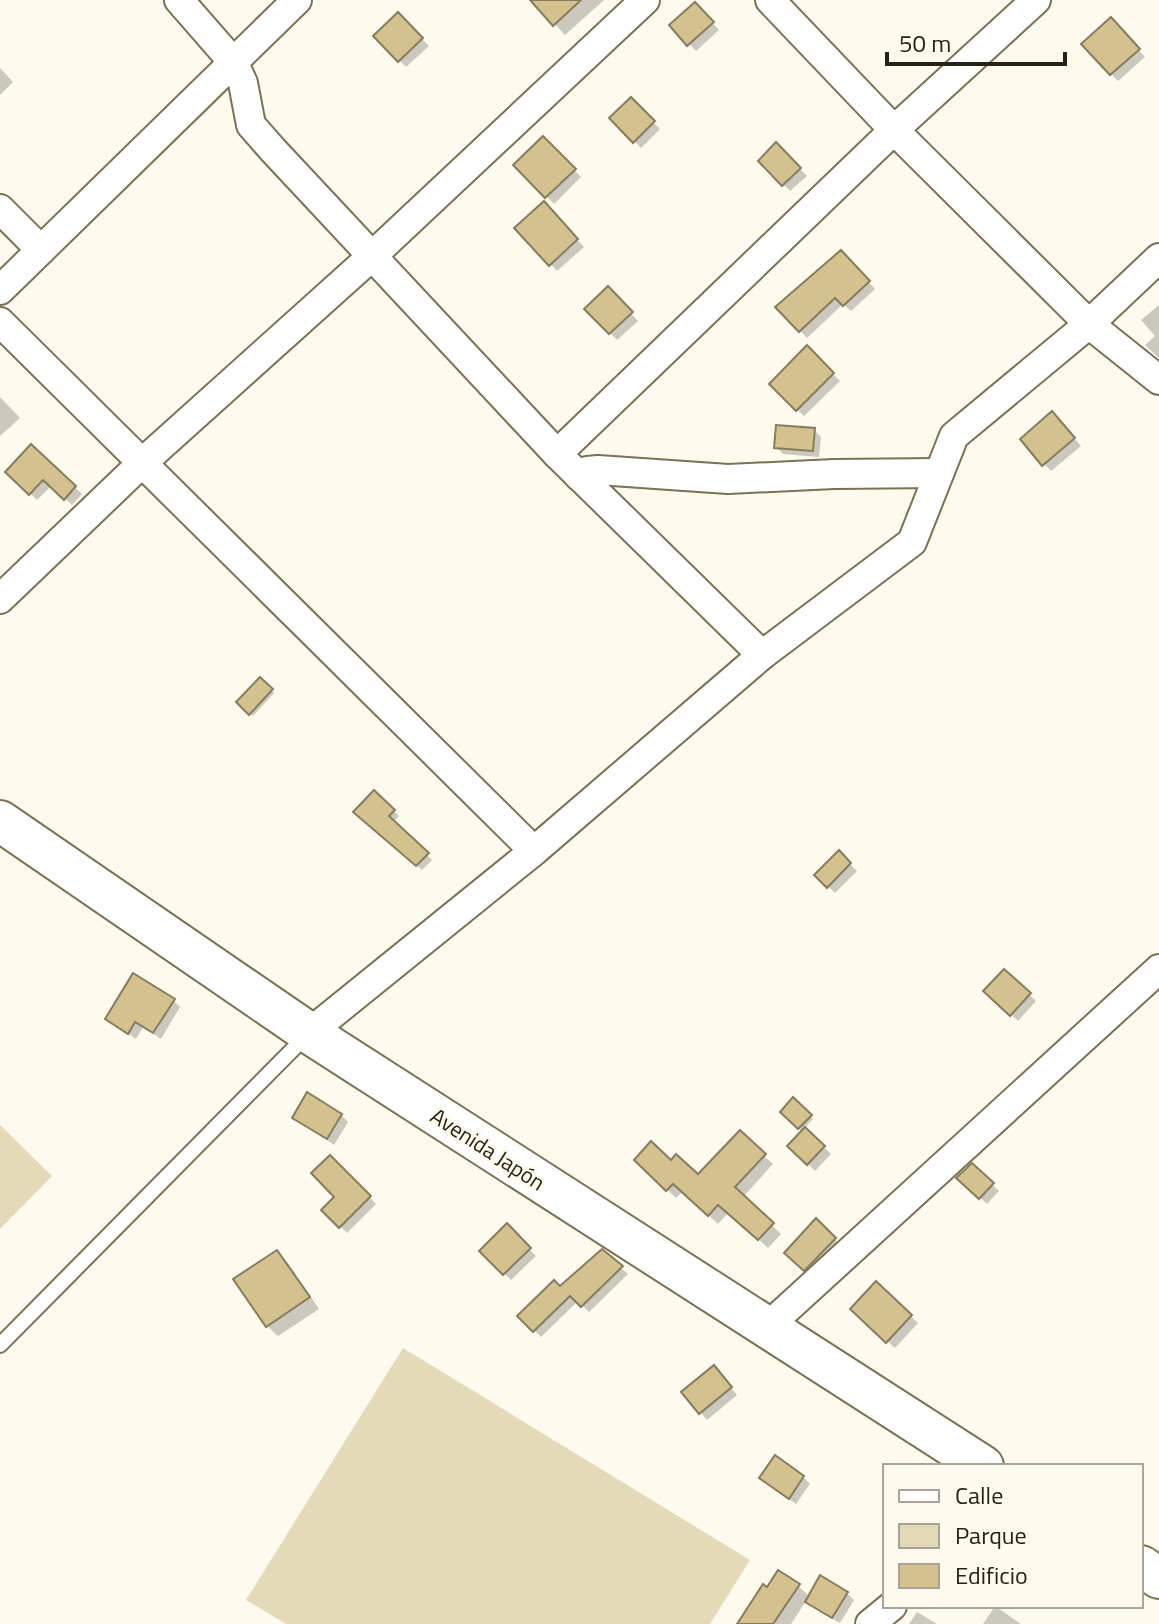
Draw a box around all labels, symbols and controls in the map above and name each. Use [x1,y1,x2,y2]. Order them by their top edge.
scale bar [887,16,1065,66]
text: 50 m [899,25,951,61]
street label: Avenida Japón [424,1099,552,1199]
legend [883,1464,1143,1608]
text: Calle [955,1477,1003,1513]
text: Parque [955,1517,1027,1553]
text: Edificio [955,1557,1028,1593]

